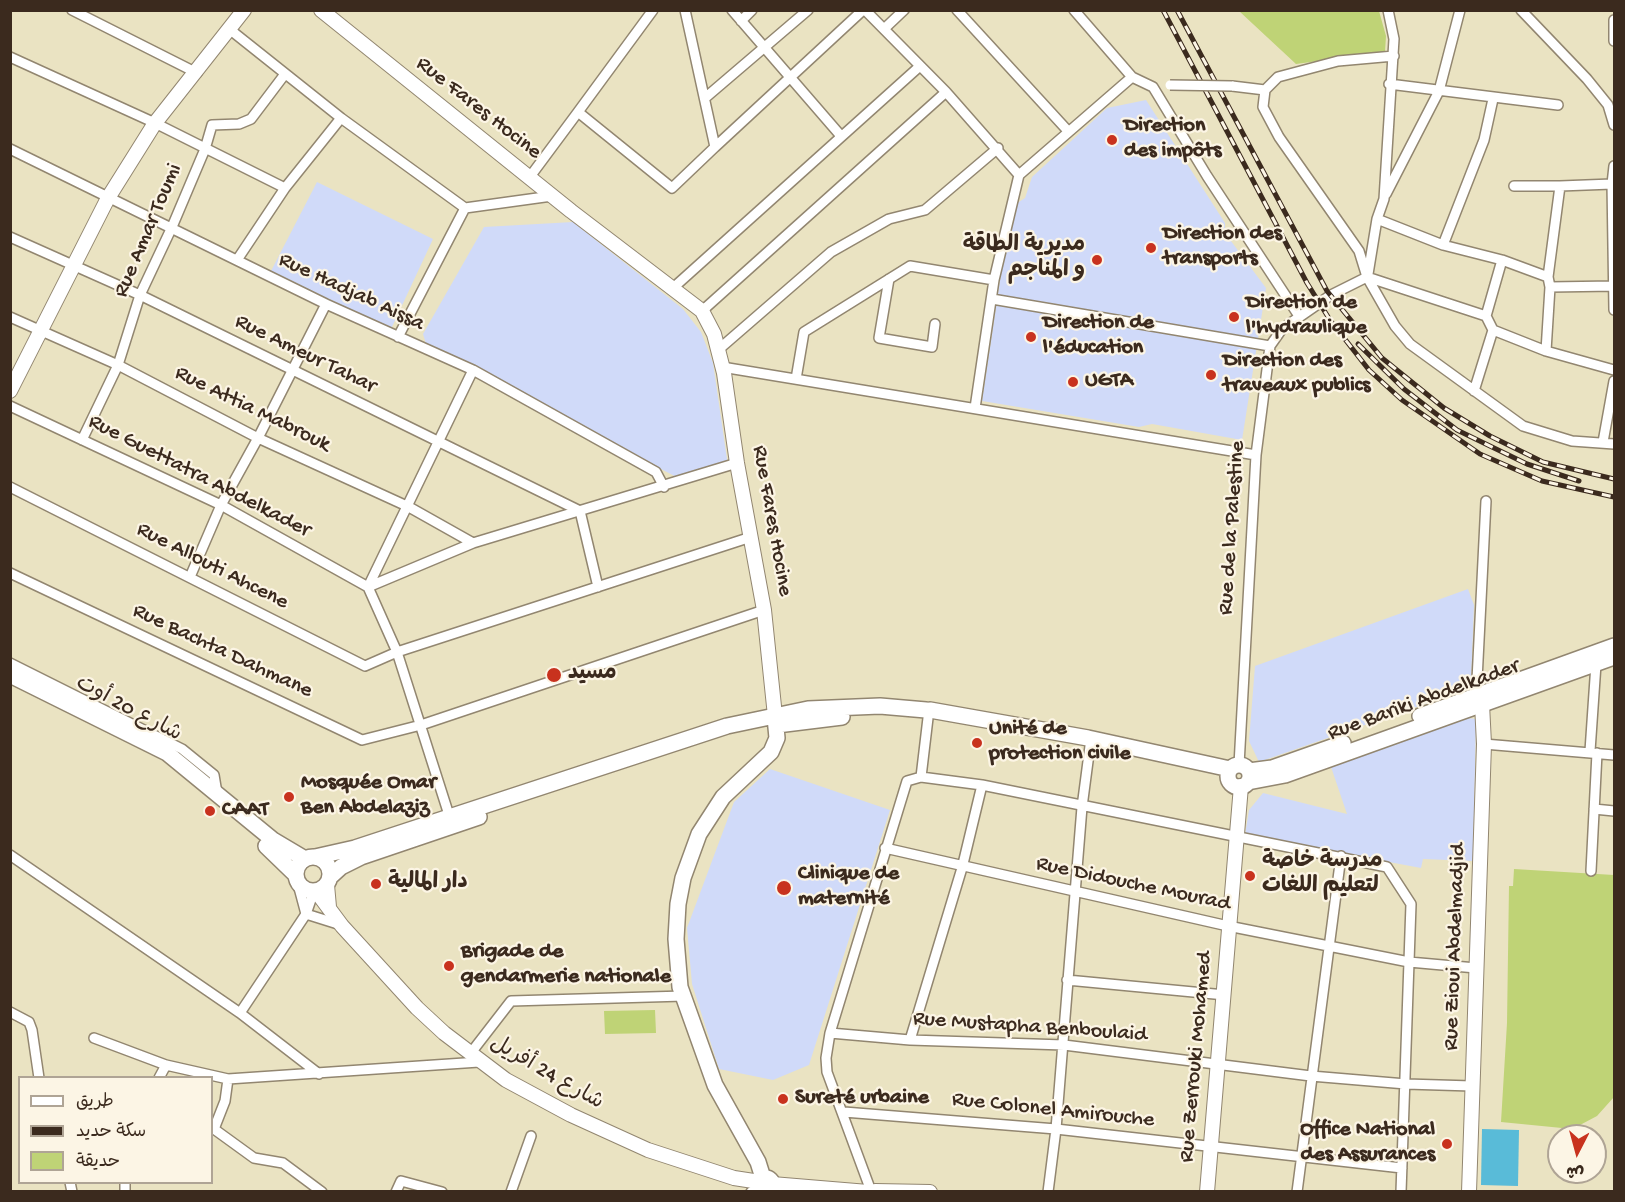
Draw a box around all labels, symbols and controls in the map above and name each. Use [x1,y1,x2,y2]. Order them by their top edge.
street label: Rue Fares Hocine [410,52,546,166]
place label: Direction des impôts [1124,114,1221,166]
marker: Direction des impôts [1105,133,1119,147]
street label: Rue Amar Toumi [109,160,189,302]
place label: Direction des transports [1163,222,1282,274]
place label: مديرية الطاقة و المناجم [963,234,1085,286]
marker: Direction des transports [1144,241,1158,255]
street label: Rue Hadjab Aissa [274,248,428,338]
marker: مديرية الطاقة و المناجم [1090,253,1104,267]
place label: Direction de l'hydraulique [1246,291,1367,342]
street label: Rue Ameur Tahar [230,309,380,401]
marker: Direction de l'hydraulique [1227,310,1241,324]
place label: Direction de l'éducation [1043,311,1154,362]
marker: Direction de l'éducation [1024,330,1038,344]
place label: Direction des traveaux publics [1223,349,1370,400]
street label: Rue Attia Mabrouk [170,361,334,459]
marker: Direction des traveaux publics [1204,368,1218,382]
place label: UGTA [1085,369,1133,395]
marker: UGTA [1066,375,1080,389]
street label: Rue Guettatra Abdelkader [83,409,315,545]
street label: Rue de la Palestine [1214,440,1252,616]
street label: Rue Fares Hocine [745,444,797,598]
street label: Rue Allouti Ahcene [132,517,292,617]
street label: Rue Bachta Dahmane [128,599,316,705]
street label: Rue Bariki Abdelkader [1325,654,1523,748]
place label: مسيد [568,662,617,688]
marker: مسيد [545,666,563,684]
street label: شارع 20 أوت [71,671,185,749]
place label: Unité de protection civile [989,717,1131,768]
marker: Unité de protection civile [970,736,984,750]
place label: Mosquée Omar Ben Abdelaziz [301,771,436,822]
marker: Mosquée Omar Ben Abdelaziz [282,790,296,804]
place label: CAAT [222,798,268,824]
marker: CAAT [203,804,217,818]
street label: Rue Zioui Abdelmadjid [1439,843,1473,1051]
place label: مدرسة خاصة لتعليم اللغات [1262,850,1382,902]
street label: Rue Didouche Mourad [1033,852,1233,918]
place label: Clinique de maternité [798,862,899,914]
marker: مدرسة خاصة لتعليم اللغات [1243,869,1257,883]
place label: دار المالية [388,871,468,897]
marker: دار المالية [369,877,383,891]
marker: Clinique de maternité [775,879,793,897]
place label: Brigade de gendarmerie nationale [461,940,671,992]
street label: Rue Zerrouki Mohamed [1175,950,1219,1164]
marker: Brigade de gendarmerie nationale [442,959,456,973]
street label: Rue Mustapha Benboulaid [912,1007,1148,1049]
street label: شارع 24 أفريل [485,1031,607,1117]
legend [18,1076,213,1184]
place label: Sureté urbaine [795,1086,929,1112]
street label: Rue Colonel Amirouche [950,1087,1156,1135]
text: طريق [76,1092,114,1113]
marker: Sureté urbaine [776,1092,790,1106]
place label: Office National des Assurances [1300,1118,1435,1170]
text: سكة حديد [76,1122,146,1143]
north arrow [1547,1124,1607,1184]
marker: Office National des Assurances [1440,1137,1454,1151]
text: حديقة [76,1152,120,1173]
text: ش [1566,1160,1585,1181]

